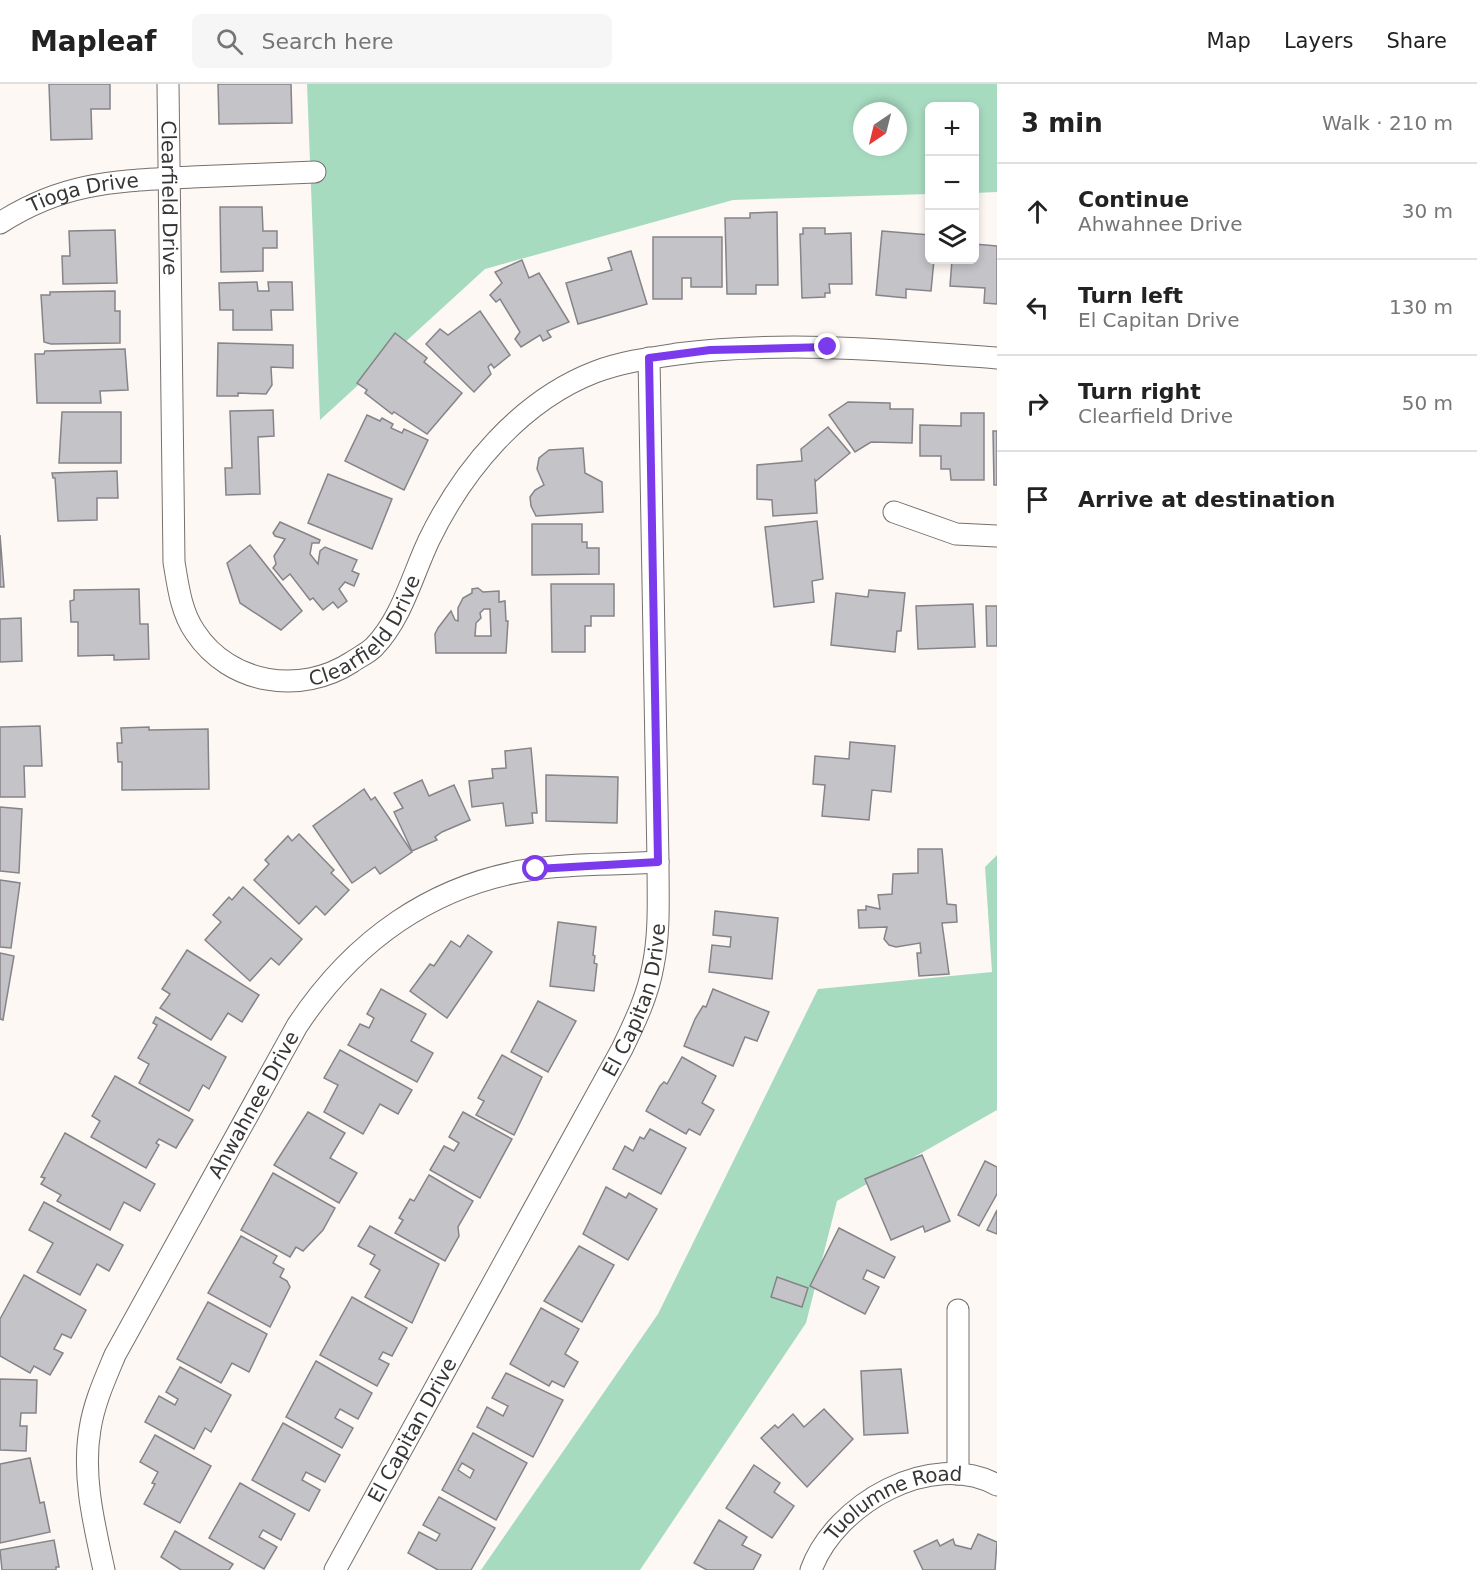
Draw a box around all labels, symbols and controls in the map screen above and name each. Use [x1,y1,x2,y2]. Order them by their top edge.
search box [192,14,612,68]
text: Mapleaf [30,25,156,58]
icon: search [213,25,246,58]
text: Search here [261,29,394,54]
text: Map [1207,29,1251,53]
text: Layers [1284,29,1353,53]
text: Share [1386,29,1447,53]
north arrow [853,102,907,156]
map controls [925,102,979,264]
button: + [925,102,979,156]
text: 3 min [1021,108,1103,138]
text: Walk · 210 m [1322,111,1453,135]
street label: Clearfield Drive [156,120,182,276]
button: − [925,156,979,210]
street label: Tioga Drive [23,168,140,218]
text: Continue [1078,187,1189,212]
icon: ahead [1021,195,1054,228]
text: 30 m [1402,199,1453,223]
button: layers [925,210,979,264]
text: Ahwahnee Drive [1078,212,1243,236]
text: Turn left [1078,283,1183,308]
icon: left [1021,291,1054,324]
text: 130 m [1389,295,1453,319]
text: El Capitan Drive [1078,308,1239,332]
route end [814,333,840,359]
text: Turn right [1078,379,1201,404]
icon: right [1021,387,1054,420]
text: 50 m [1402,391,1453,415]
text: Clearfield Drive [1078,404,1233,428]
icon: arrive [1021,483,1054,516]
text: Arrive at destination [1078,487,1335,512]
street label: Clearfield Drive [306,572,425,691]
route start [522,855,548,881]
street label: El Capitan Drive [597,923,670,1081]
street label: Ahwahnee Drive [203,1027,304,1183]
street label: El Capitan Drive [363,1353,462,1506]
street label: Tuolumne Road [819,1461,963,1546]

